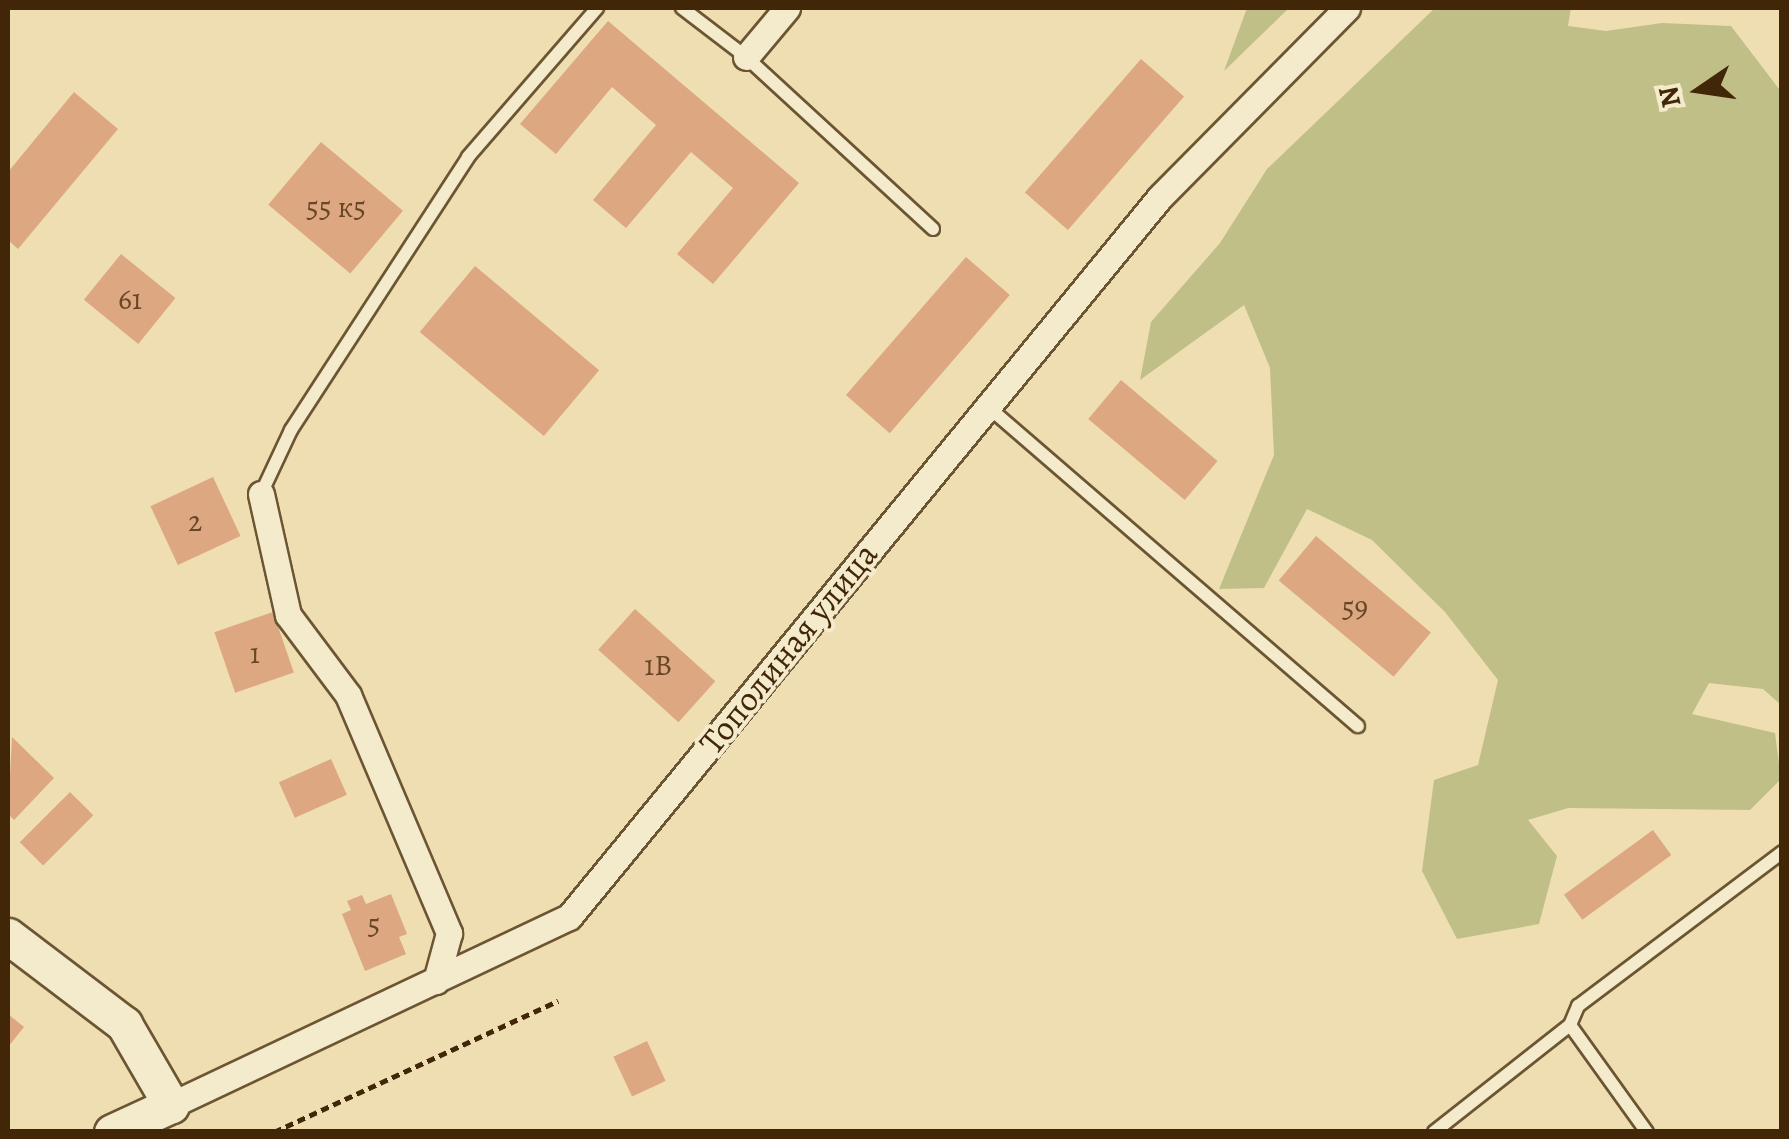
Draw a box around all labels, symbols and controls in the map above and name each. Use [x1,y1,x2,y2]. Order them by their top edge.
north arrow [1649,40,1749,140]
text: N [1649,83,1691,111]
house number: 55 к5 [306,189,366,225]
house number: 61 [118,281,142,317]
house number: 2 [188,503,202,539]
street label: Тополиная улица [690,534,886,762]
house number: 59 [1342,589,1368,625]
house number: 1 [250,635,260,671]
house number: 1В [644,647,672,683]
house number: 5 [368,906,380,942]

